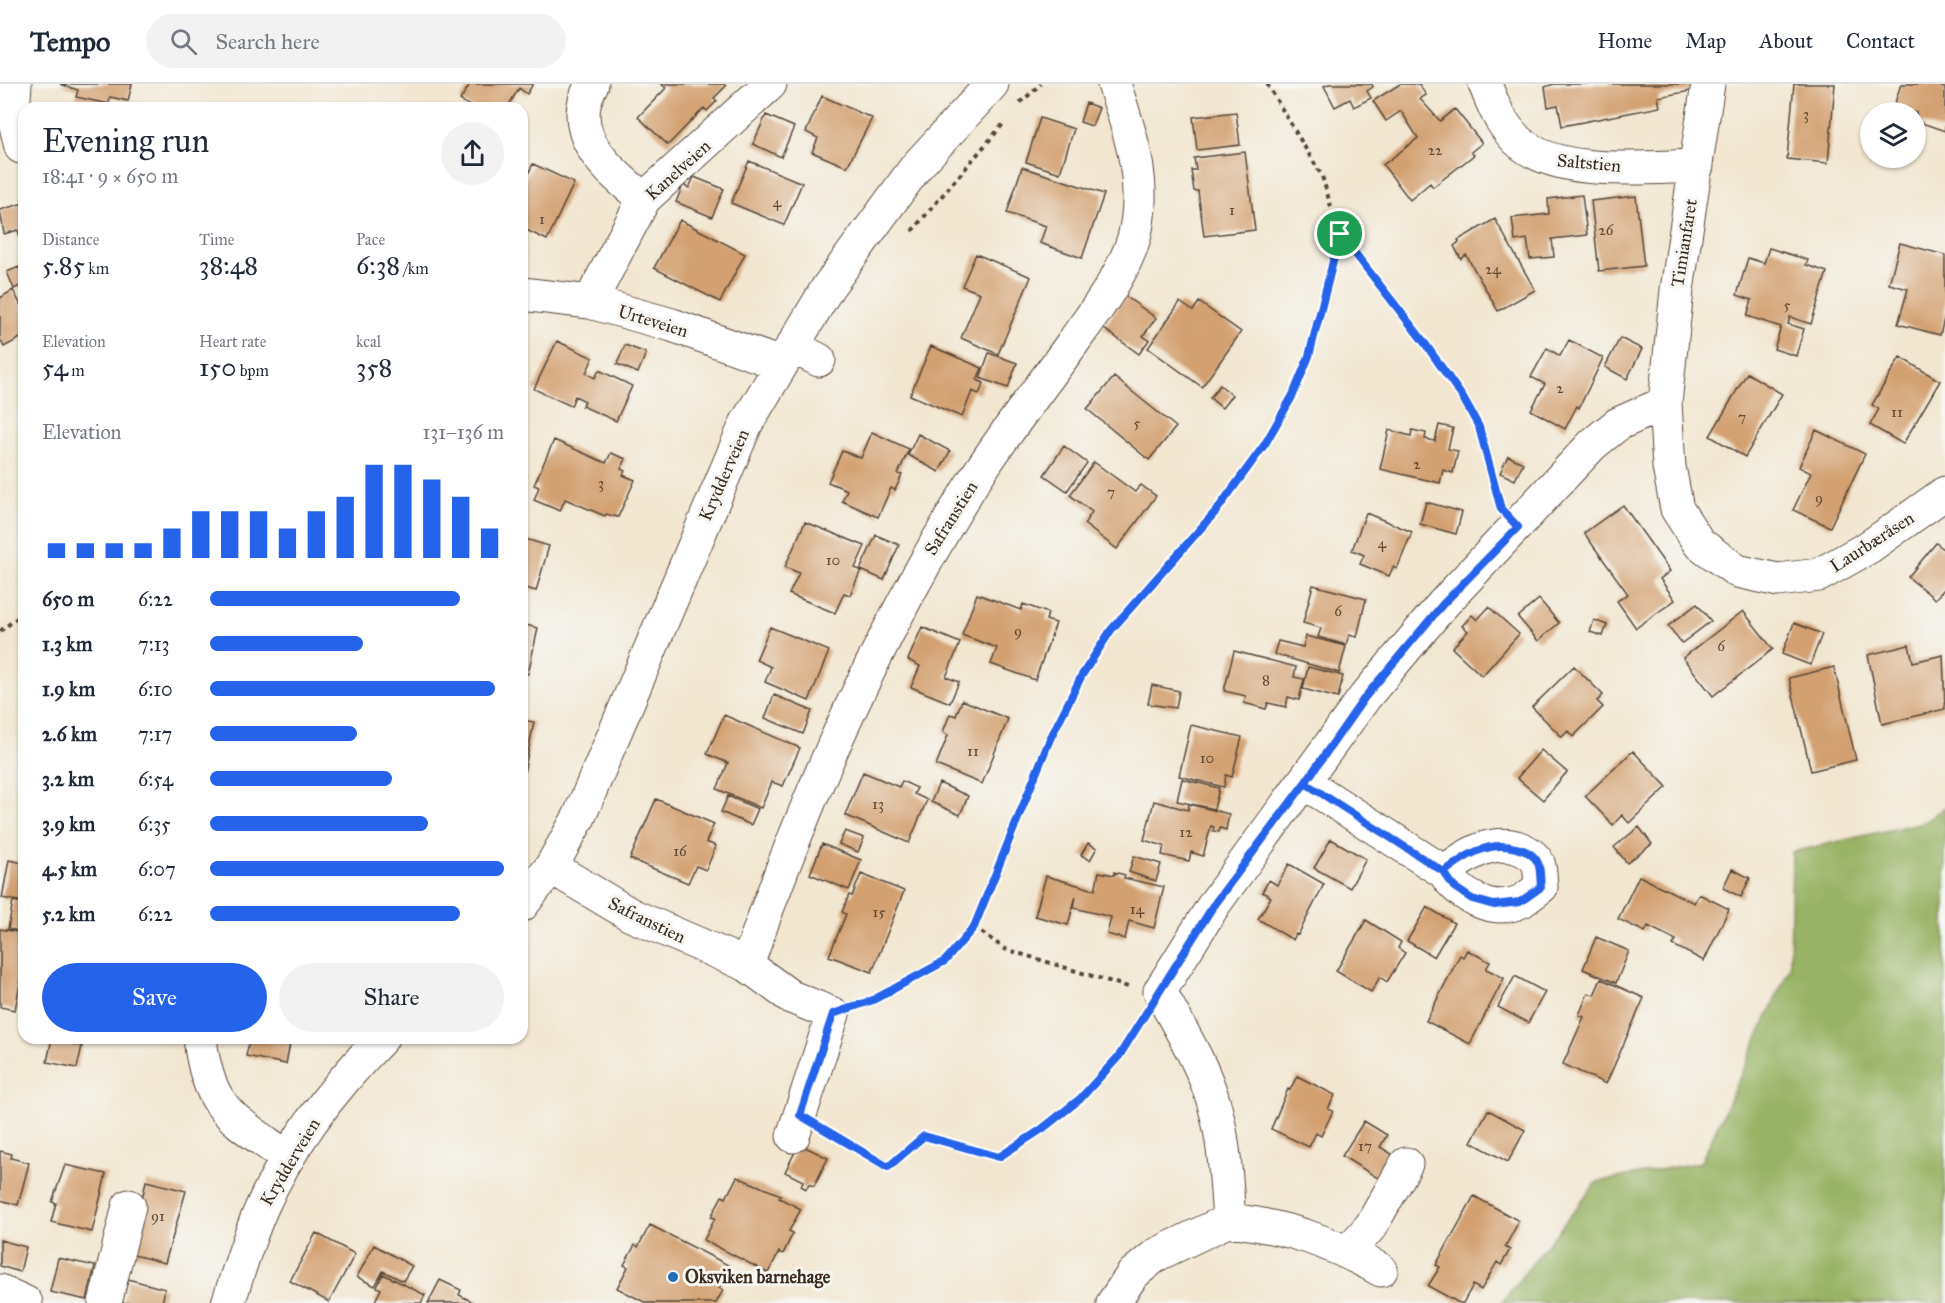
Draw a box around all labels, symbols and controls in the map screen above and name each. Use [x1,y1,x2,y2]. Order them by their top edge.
search box [146,14,566,68]
text: Tempo [30,24,110,59]
icon: search [167,25,200,58]
text: Search here [215,28,320,55]
text: Home [1597,28,1652,54]
text: Map [1685,28,1726,54]
text: About [1759,28,1813,54]
text: Contact [1846,28,1915,54]
map controls [1860,102,1926,168]
button: layers [1860,102,1926,168]
house number: 3 [1803,105,1809,123]
text: Evening run [42,121,209,161]
button: share [441,122,504,185]
street label: Kanelveien [641,135,715,205]
house number: 22 [1428,141,1443,159]
street label: Saltstien [1556,149,1622,177]
text: 18:41 · 9 × 650 m [42,164,178,188]
house number: 4 [773,193,782,211]
street label: Timianfaret [1666,197,1702,289]
house number: 1 [1229,201,1235,219]
pin [1314,208,1365,259]
house number: 1 [539,210,545,228]
icon: arrive [1323,217,1356,250]
house number: 26 [1598,221,1615,239]
text: Distance [42,230,99,249]
text: Time [199,230,234,249]
text: Pace [356,230,385,249]
text: 5.85 [42,249,85,281]
text: 38:48 [199,249,258,281]
text: 6:38 [356,249,400,281]
text: km [85,259,109,278]
text: /km [400,259,429,278]
house number: 24 [1485,260,1502,278]
house number: 5 [1784,296,1791,314]
street label: Urteveien [615,300,691,342]
text: Elevation [42,332,106,351]
text: Heart rate [199,332,266,351]
text: kcal [356,332,381,351]
text: 54 [42,351,68,383]
text: 150 [199,351,236,383]
text: 358 [356,351,392,383]
text: m [68,361,85,380]
text: bpm [236,361,269,380]
house number: 2 [1556,379,1564,397]
house number: 11 [1891,403,1903,421]
house number: 7 [1738,408,1746,426]
house number: 5 [1134,414,1141,432]
text: Elevation [42,420,121,444]
text: 131–136 m [422,420,504,444]
street label: Krydderveien [694,425,754,524]
house number: 2 [1413,455,1421,473]
house number: 3 [598,474,604,492]
street label: Safranstien [920,477,982,559]
house number: 7 [1107,483,1115,501]
house number: 9 [1815,489,1823,507]
street label: Laurbæråsen [1826,507,1918,577]
house number: 4 [1378,534,1387,552]
house number: 10 [826,551,840,569]
text: 650 m [42,587,94,611]
text: 6:22 [138,587,173,611]
house number: 6 [1334,602,1343,620]
house number: 9 [1014,622,1022,640]
text: 1.3 km [42,632,92,656]
text: 7:13 [138,632,170,656]
house number: 6 [1717,637,1726,655]
house number: 8 [1262,671,1270,689]
text: 1.9 km [42,677,95,701]
text: 6:10 [138,677,173,701]
text: 2.6 km [42,722,97,746]
text: 7:17 [138,722,172,746]
house number: 11 [967,742,979,760]
house number: 10 [1200,749,1214,767]
text: 3.2 km [42,767,94,791]
text: 6:54 [138,767,173,791]
house number: 13 [872,795,884,813]
text: 3.9 km [42,812,95,836]
text: 6:35 [138,812,171,836]
house number: 12 [1179,823,1193,841]
house number: 16 [673,842,688,860]
text: 4.5 km [42,857,97,881]
text: 6:07 [138,857,176,881]
street label: Safranstien [605,892,689,948]
house number: 14 [1130,900,1145,918]
text: 5.2 km [42,902,95,926]
text: 6:22 [138,902,173,926]
house number: 15 [873,903,885,921]
button: Save [42,963,267,1032]
button: Share [279,963,504,1032]
street label: Krydderveien [255,1114,325,1210]
house number: 17 [1358,1137,1372,1155]
house number: 91 [151,1207,165,1225]
place label: Oksviken barnehage [685,1266,831,1289]
marker: Oksviken barnehage [666,1270,680,1284]

